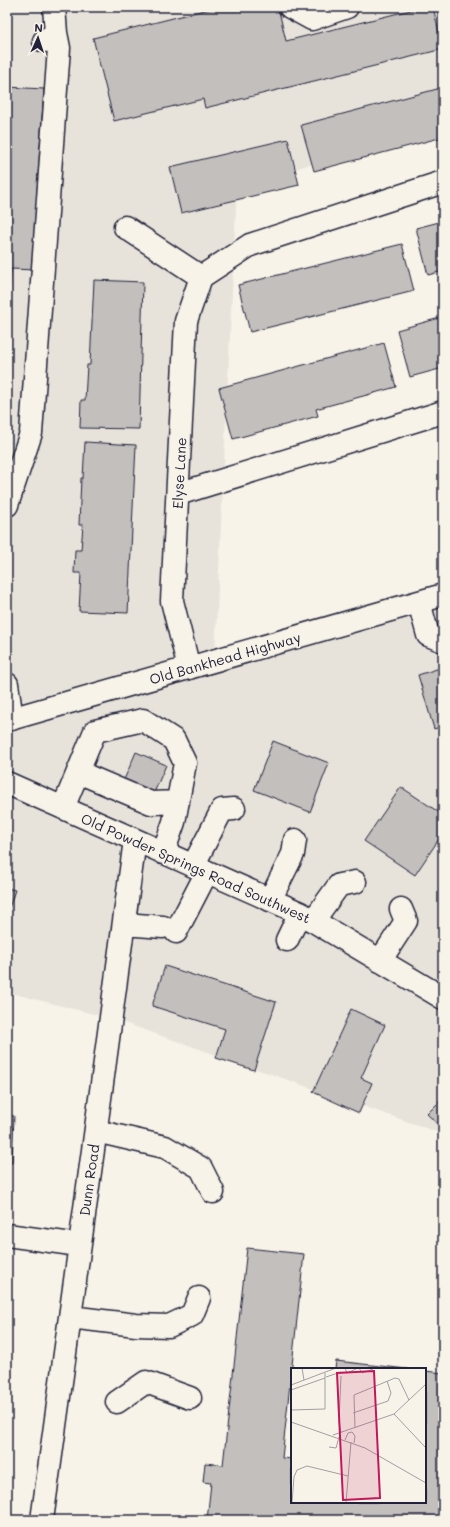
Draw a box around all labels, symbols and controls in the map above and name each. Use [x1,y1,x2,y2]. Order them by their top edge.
north arrow [18,18,58,58]
text: N [34,20,43,35]
street label: Elyse Lane [168,437,190,509]
street label: Old Bankhead Highway [147,627,303,689]
street label: Old Powder Springs Road Southwest [78,809,314,927]
street label: Dunn Road [75,1143,103,1217]
inset map [291,1368,426,1503]

